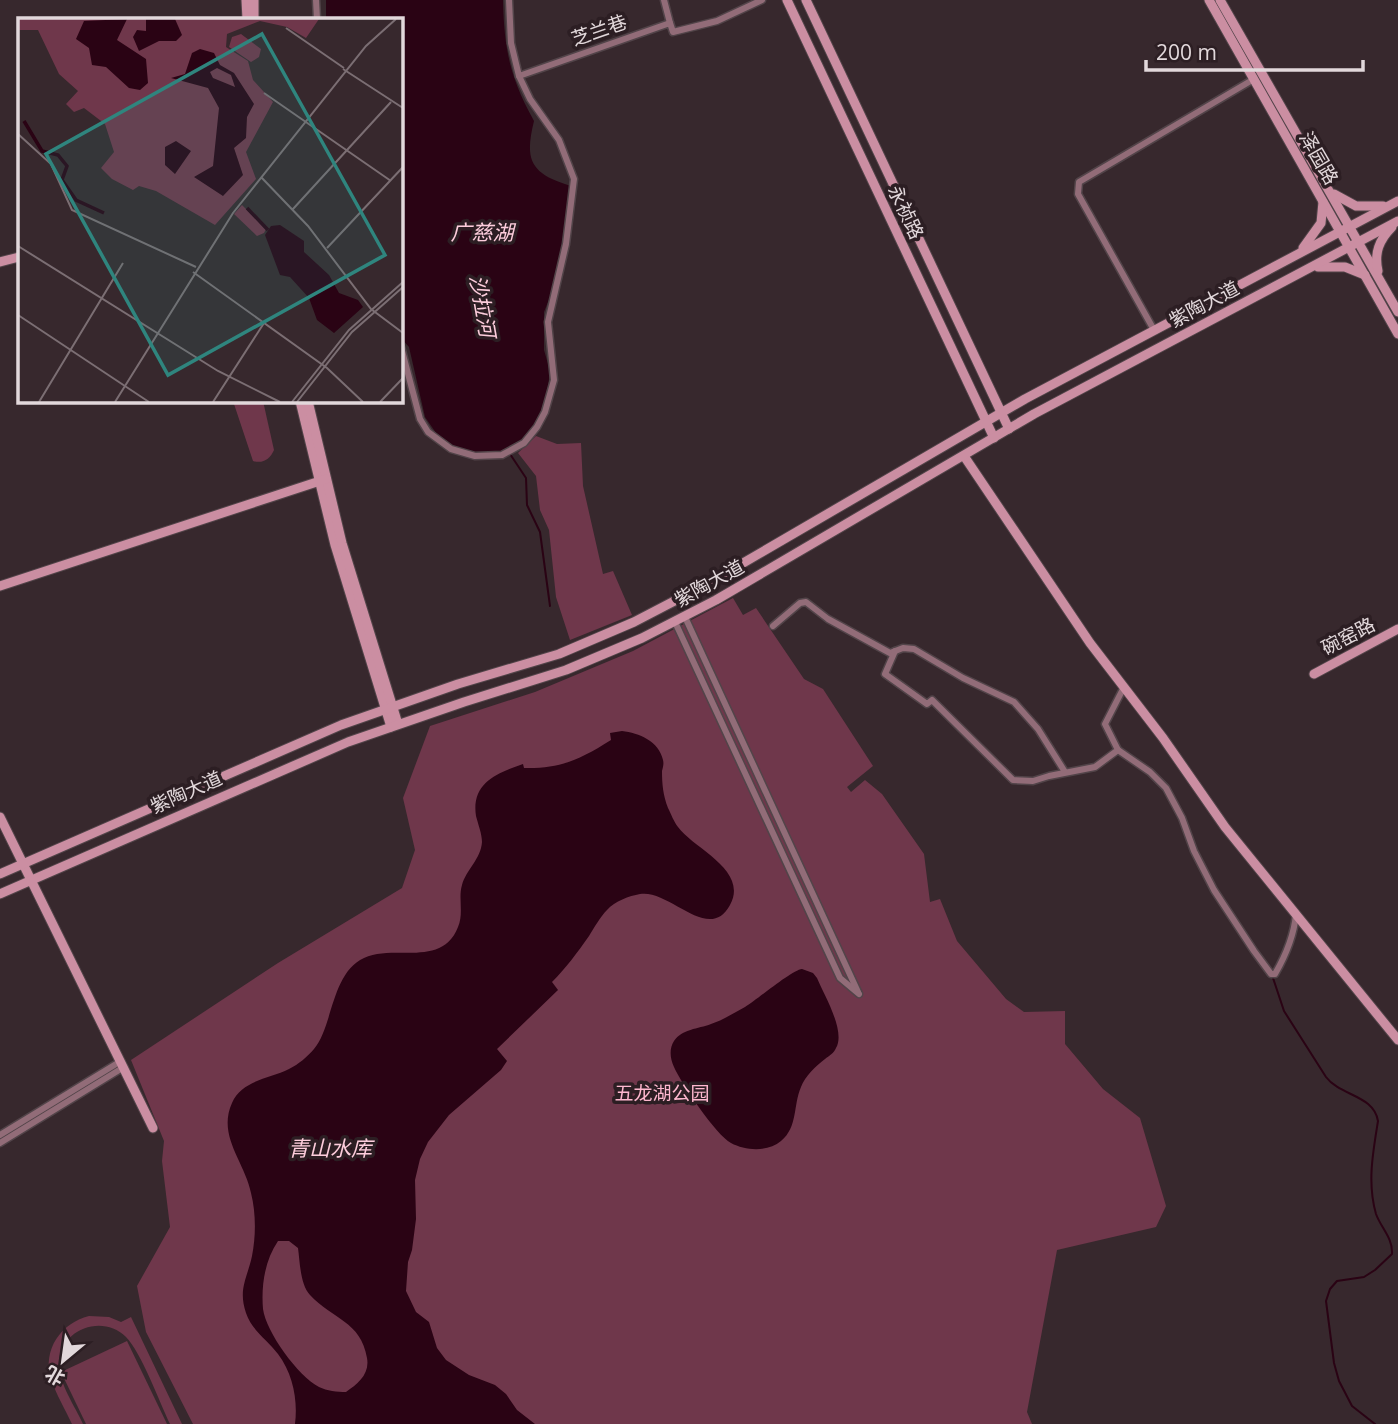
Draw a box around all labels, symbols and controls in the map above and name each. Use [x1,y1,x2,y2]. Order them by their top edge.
street label: 芝兰巷 [568,8,630,52]
inset map [18,18,402,402]
scale bar [1146,28,1363,72]
text: 200 m [1156,38,1217,66]
street label: 泽园路 [1293,127,1345,189]
street label: 永祯路 [882,181,930,243]
water label: 广慈湖 [451,218,516,246]
water label: 沙拉河 [464,272,503,343]
street label: 紫陶大道 [1164,275,1244,333]
street label: 紫陶大道 [669,553,749,613]
street label: 碗窑路 [1317,611,1379,661]
street label: 紫陶大道 [146,765,226,819]
park label: 五龙湖公园 [614,1080,710,1106]
water label: 青山水库 [288,1134,375,1162]
north arrow [28,1326,98,1396]
text: 北 [40,1360,69,1392]

